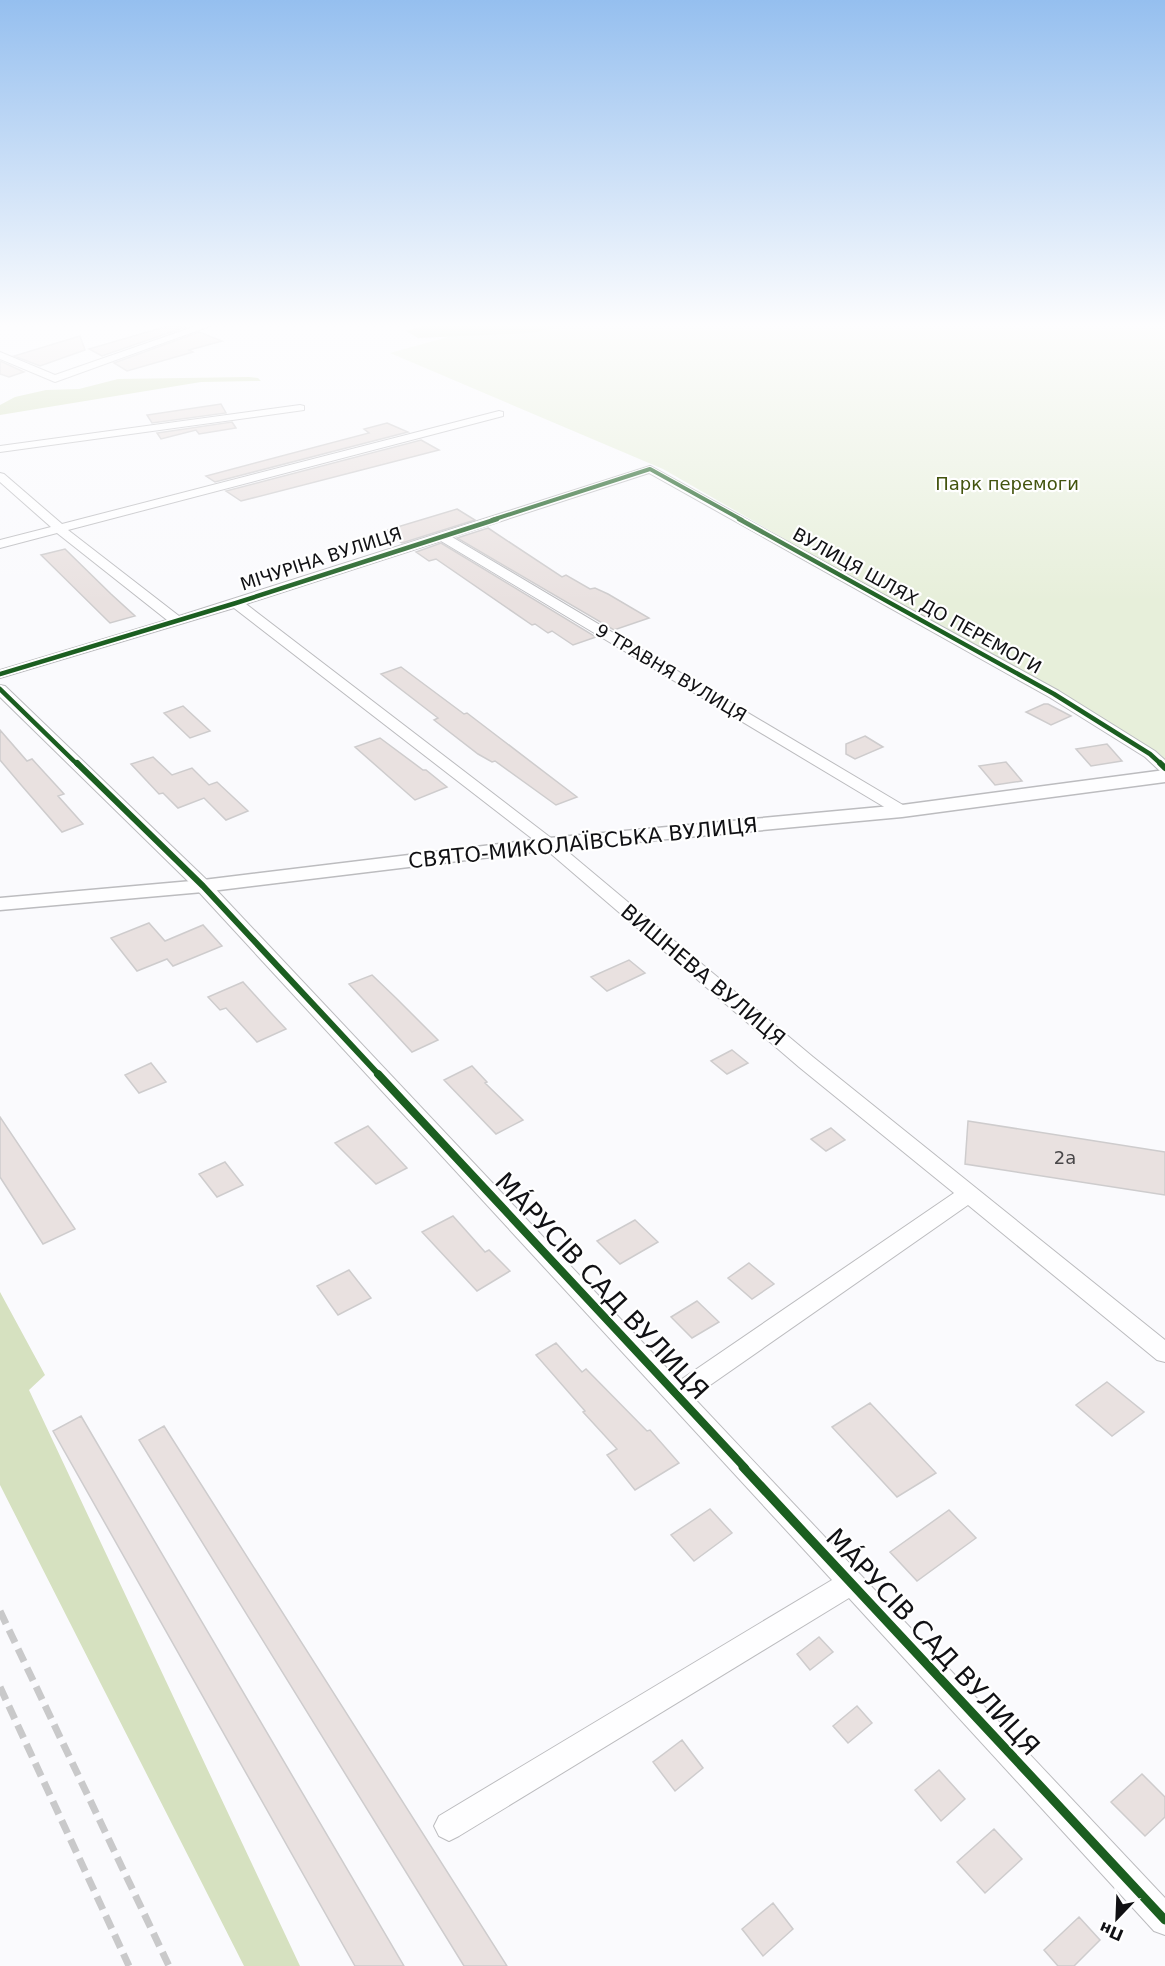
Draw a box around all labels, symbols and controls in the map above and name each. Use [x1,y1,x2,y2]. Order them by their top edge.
park label: Парк перемоги [935,473,1079,494]
street label: МІЧУРІНА ВУЛИЦЯ [237,522,404,595]
street label: ВУЛИЦЯ ШЛЯХ ДО ПЕРЕМОГИ [789,523,1045,678]
street label: 9 ТРАВНЯ ВУЛИЦЯ [592,619,750,726]
street label: СВЯТО-МИКОЛАЇВСЬКА ВУЛИЦЯ [407,812,759,873]
street label: ВИШНЕВА ВУЛИЦЯ [616,899,790,1051]
house number: 2а [1054,1147,1076,1168]
street label: МÁРУСІВ САД ВУЛИЦЯ [489,1166,716,1406]
street label: МÁРУСІВ САД ВУЛИЦЯ [820,1522,1047,1762]
north arrow [1087,1888,1147,1948]
text: Пн [1096,1918,1126,1945]

